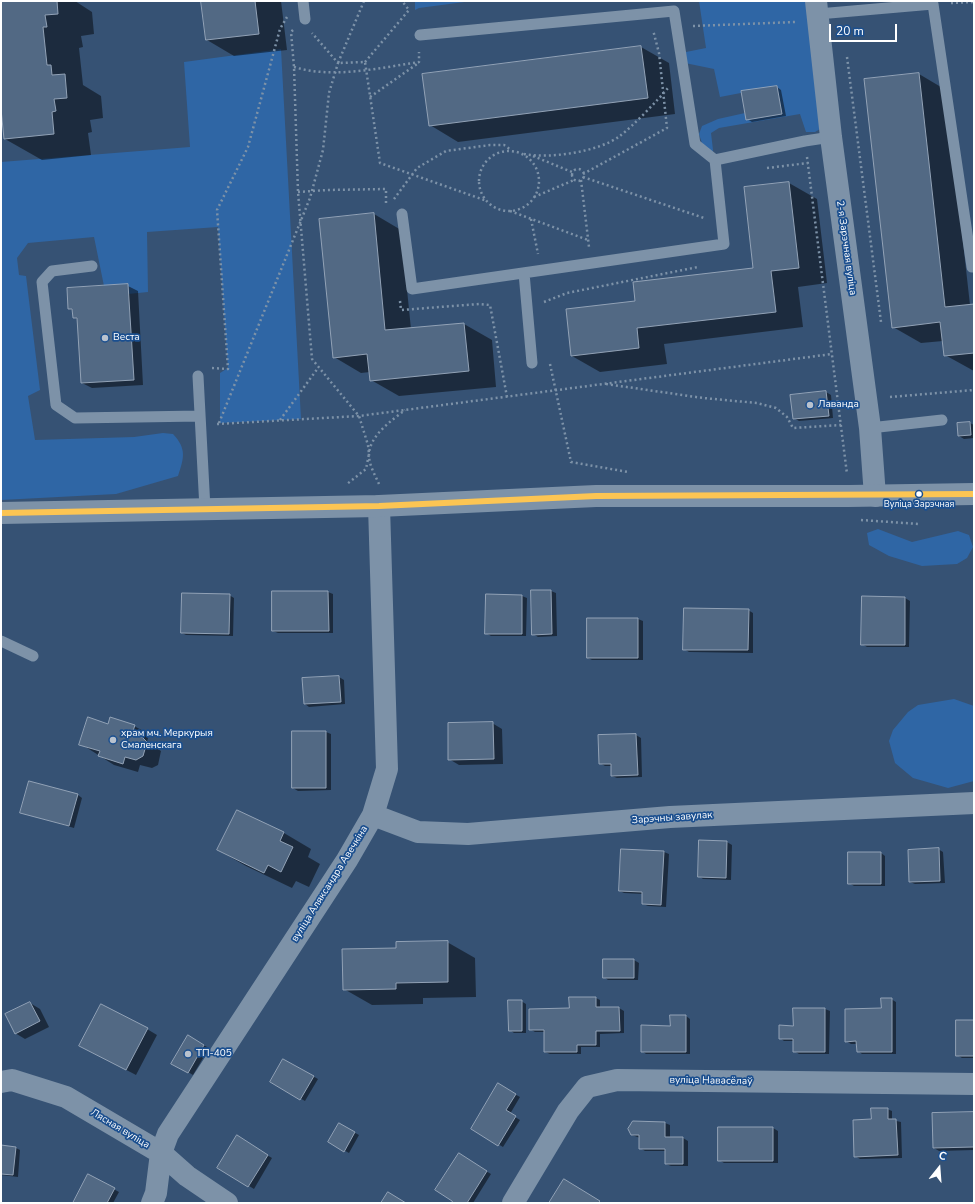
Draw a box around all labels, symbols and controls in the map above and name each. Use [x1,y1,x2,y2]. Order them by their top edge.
scale bar [831,16,899,42]
text: 20 m [836,23,864,39]
street label: 2-я Зарэчная вуліца [833,200,859,296]
place label: Веста [113,332,140,344]
marker: Веста [100,333,110,343]
place label: Лаванда [818,399,859,411]
marker: Лаванда [805,400,815,410]
marker: Вуліца Зарэчная [914,489,924,499]
place label: Вуліца Зарэчная [884,500,954,510]
place label: храм мч. Меркурыя Смаленскага [121,728,213,752]
marker: храм мч. Меркурыя Смаленскага [108,735,118,745]
street label: Зарэчны завулак [631,809,713,827]
street label: вуліца Аляксандра Авечкіна [289,824,371,944]
place label: ТП-405 [196,1048,232,1060]
marker: ТП-405 [183,1049,193,1059]
street label: вуліца Навасёлаў [669,1074,753,1088]
street label: Лясная вуліца [88,1107,152,1151]
north arrow [919,1148,959,1188]
text: С [937,1148,948,1164]

